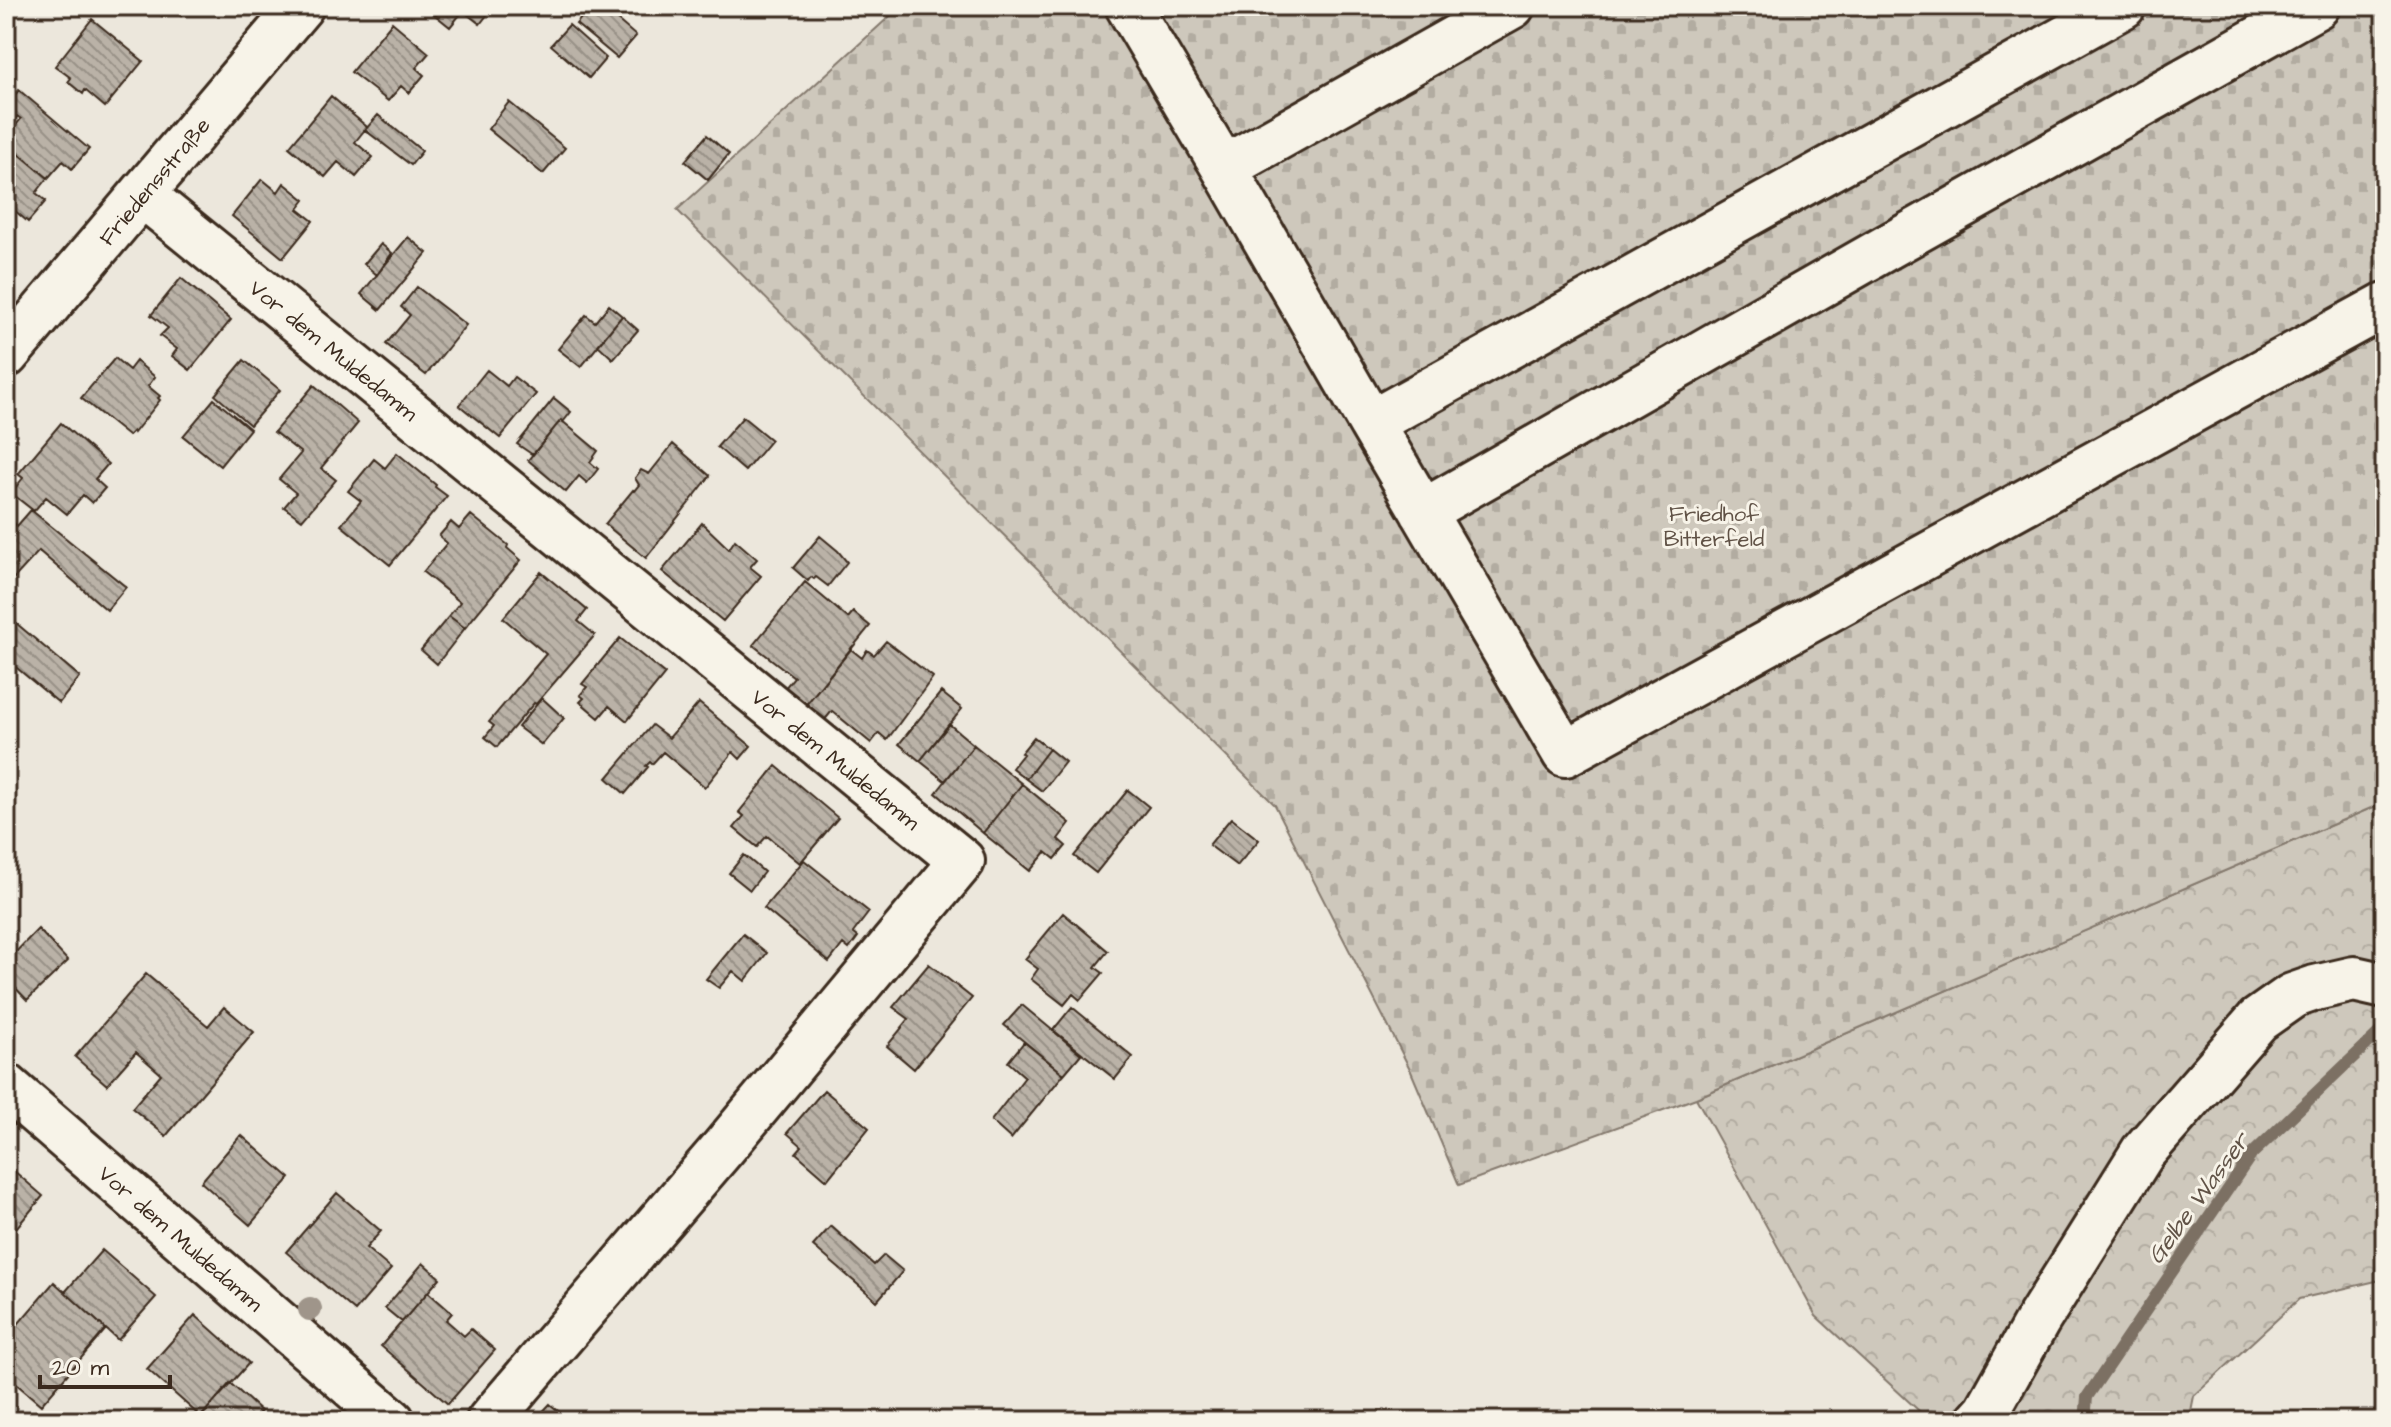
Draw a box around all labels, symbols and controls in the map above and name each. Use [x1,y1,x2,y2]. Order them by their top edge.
street label: Friedensstraße [92,111,218,253]
street label: Vor dem Muldedamm [242,273,424,429]
park label: Friedhof Bitterfeld [1664,499,1764,555]
street label: Vor dem Muldedamm [744,682,926,838]
water label: Gelbe Wasser [2140,1124,2260,1271]
street label: Vor dem Muldedamm [91,1159,269,1319]
scale bar [40,1339,170,1389]
text: 20 m [52,1351,109,1385]

